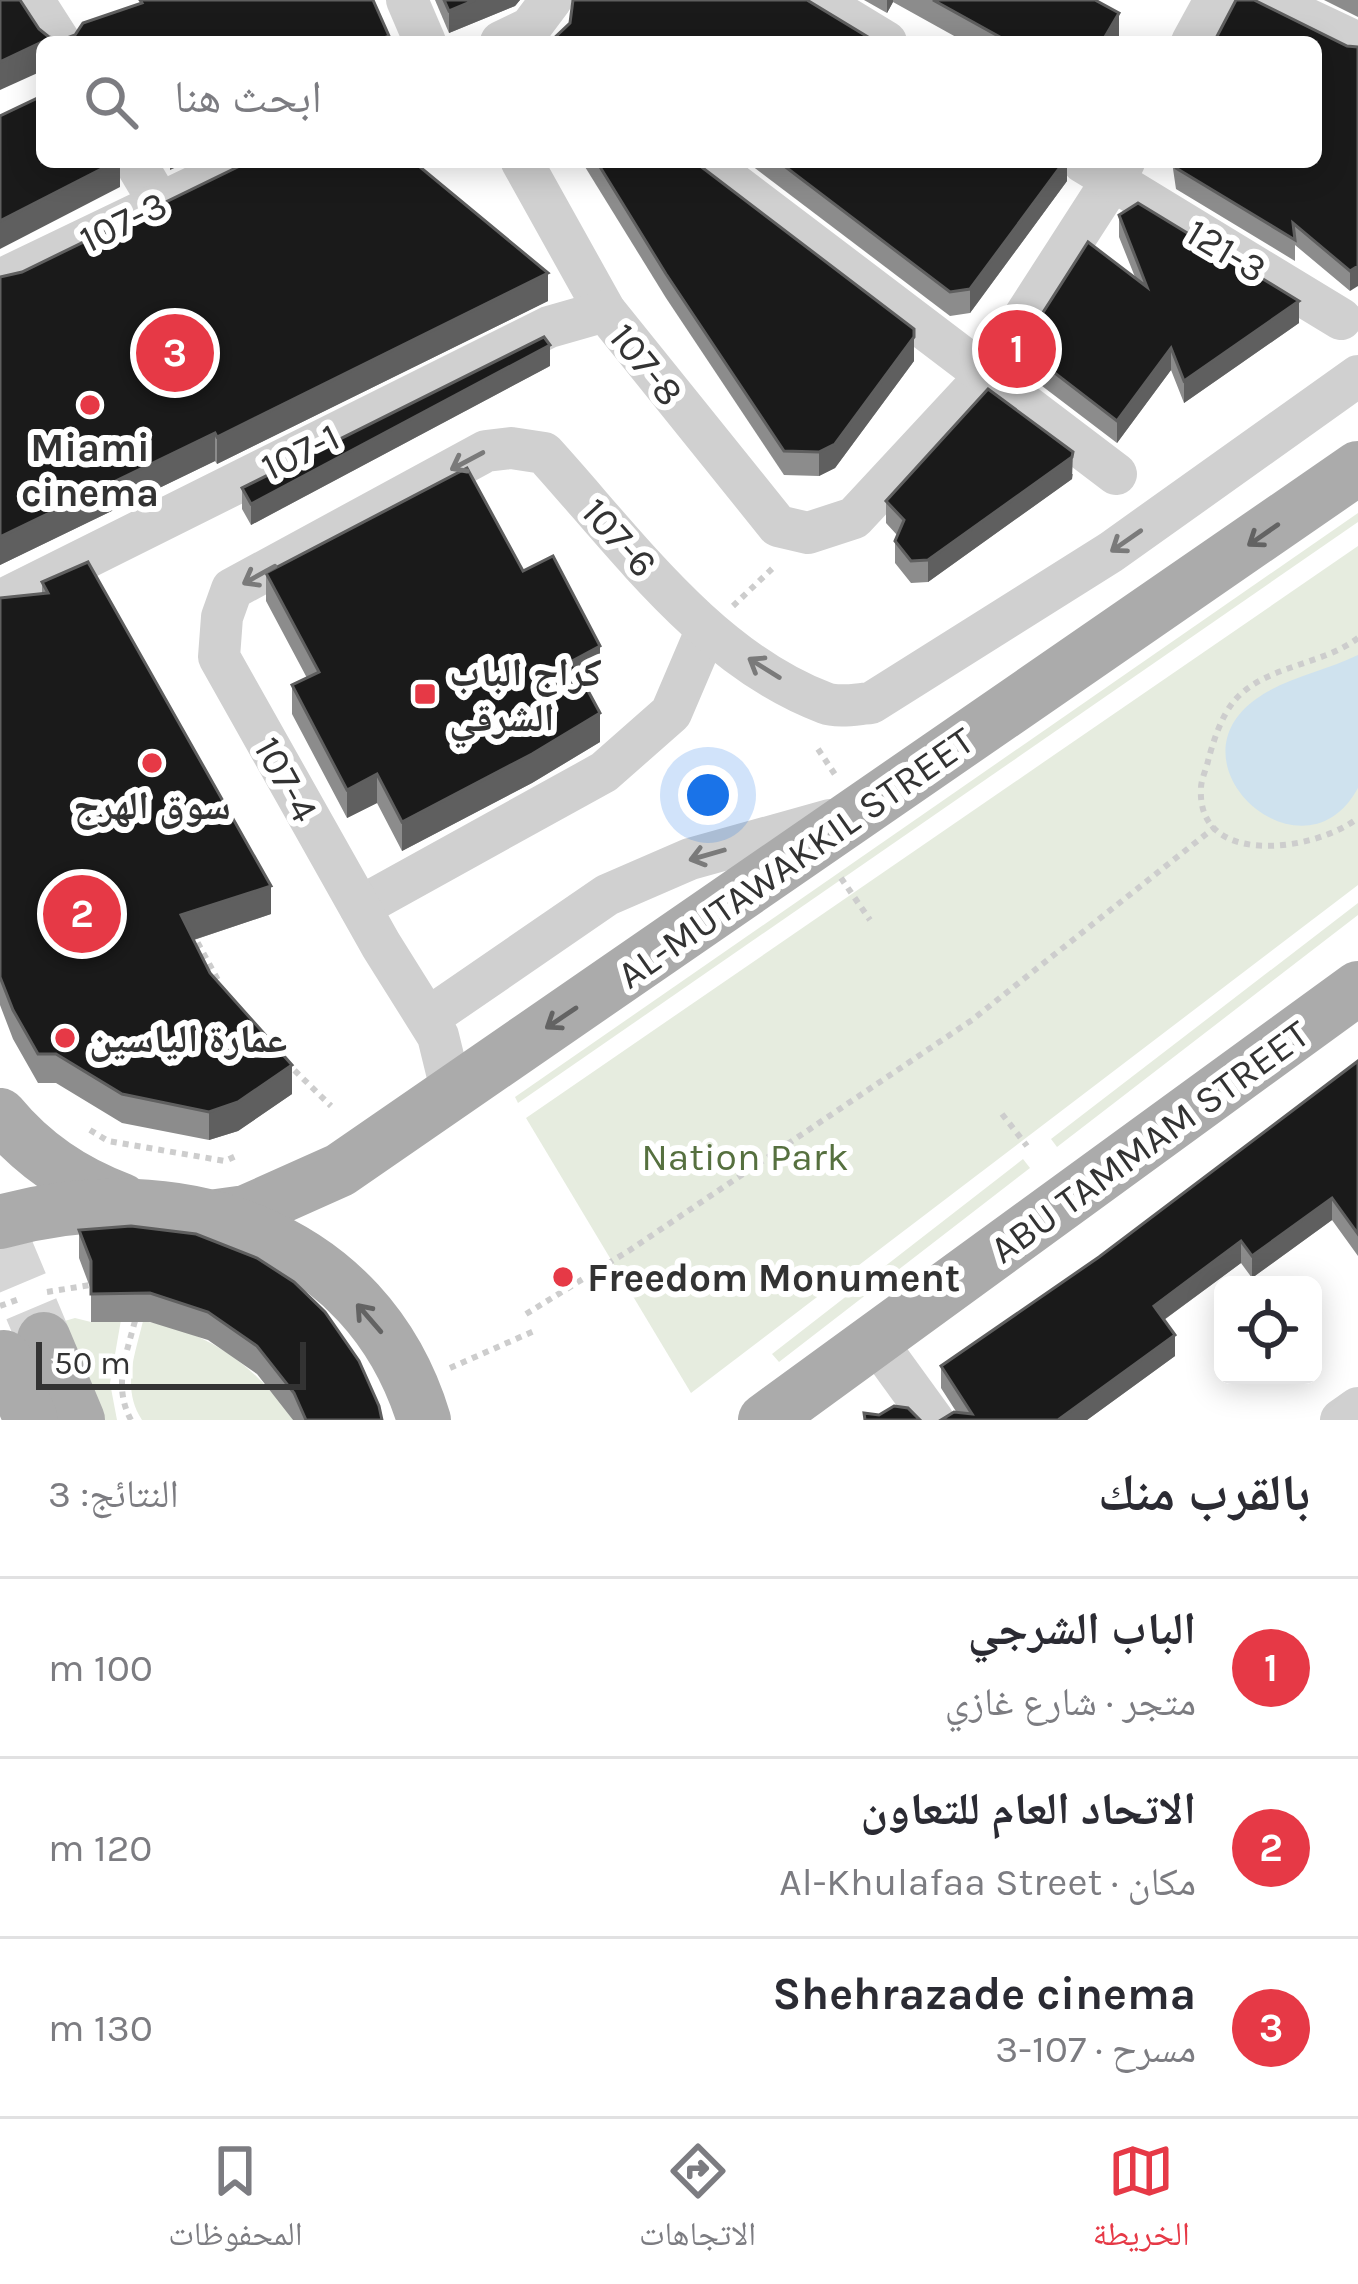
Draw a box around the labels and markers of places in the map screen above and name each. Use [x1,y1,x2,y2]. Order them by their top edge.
pin: 1 [978,304,1056,394]
pin: 3 [136,308,214,398]
marker: Miami cinema [77,392,103,418]
place label: Miami cinema [21,425,159,516]
place label: كراج الباب الشرقي [449,650,602,749]
marker: كراج الباب الشرقي [412,681,438,707]
marker: سوق الهرج [139,750,165,776]
place label: سوق الهرج [73,783,231,830]
pin: 2 [43,869,121,959]
place label: عمارة الياسين [89,1016,287,1062]
marker: عمارة الياسين [52,1025,78,1051]
place label: Freedom Monument [587,1255,960,1301]
marker: Freedom Monument [550,1264,576,1290]

